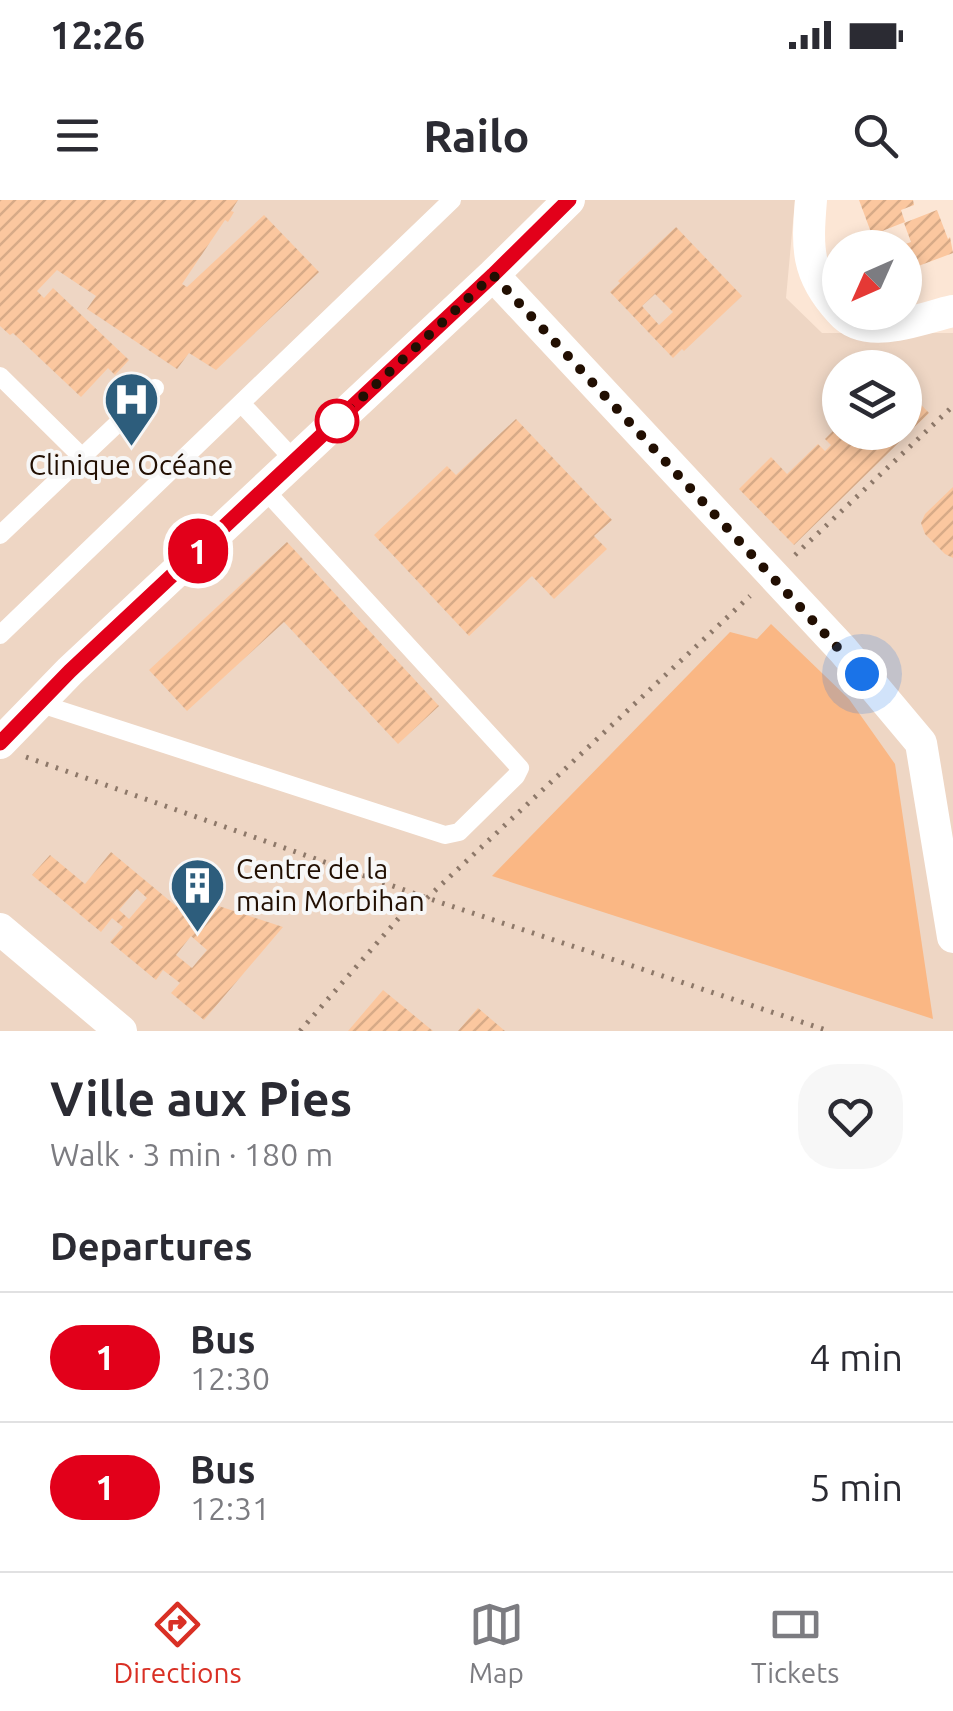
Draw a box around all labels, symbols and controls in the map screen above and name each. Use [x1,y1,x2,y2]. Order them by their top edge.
text: 12:26 [50,14,145,56]
icon: menu [50,108,105,163]
icon: search [848,108,903,163]
text: Railo [423,110,530,161]
north arrow [822,230,922,330]
map controls [822,230,922,450]
button: layers [822,350,922,450]
hospital icon: Clinique Océane [101,369,161,448]
unlabelled marker [316,400,358,442]
place label: Clinique Océane [29,449,233,480]
line badge: 1 [166,518,230,584]
text: 1 [188,531,208,571]
your location [837,649,887,699]
place label: Centre de la main Morbihan [236,853,425,916]
building icon: Centre de la main Morbihan [167,855,227,934]
button: heart [798,1064,903,1169]
text: Ville aux Pies [50,1071,352,1125]
text: Walk · 3 min · 180 m [50,1136,333,1172]
text: Departures [50,1225,252,1267]
text: Bus [190,1318,255,1360]
text: 4 min [809,1336,903,1378]
text: 1 [95,1337,115,1377]
text: 12:30 [190,1360,270,1396]
text: Bus [190,1448,255,1490]
text: 5 min [809,1466,903,1508]
text: 1 [95,1467,115,1507]
text: 12:31 [190,1490,270,1526]
tab: Directions [114,1597,242,1688]
tab: Map [469,1597,524,1688]
tab: Tickets [751,1597,839,1688]

